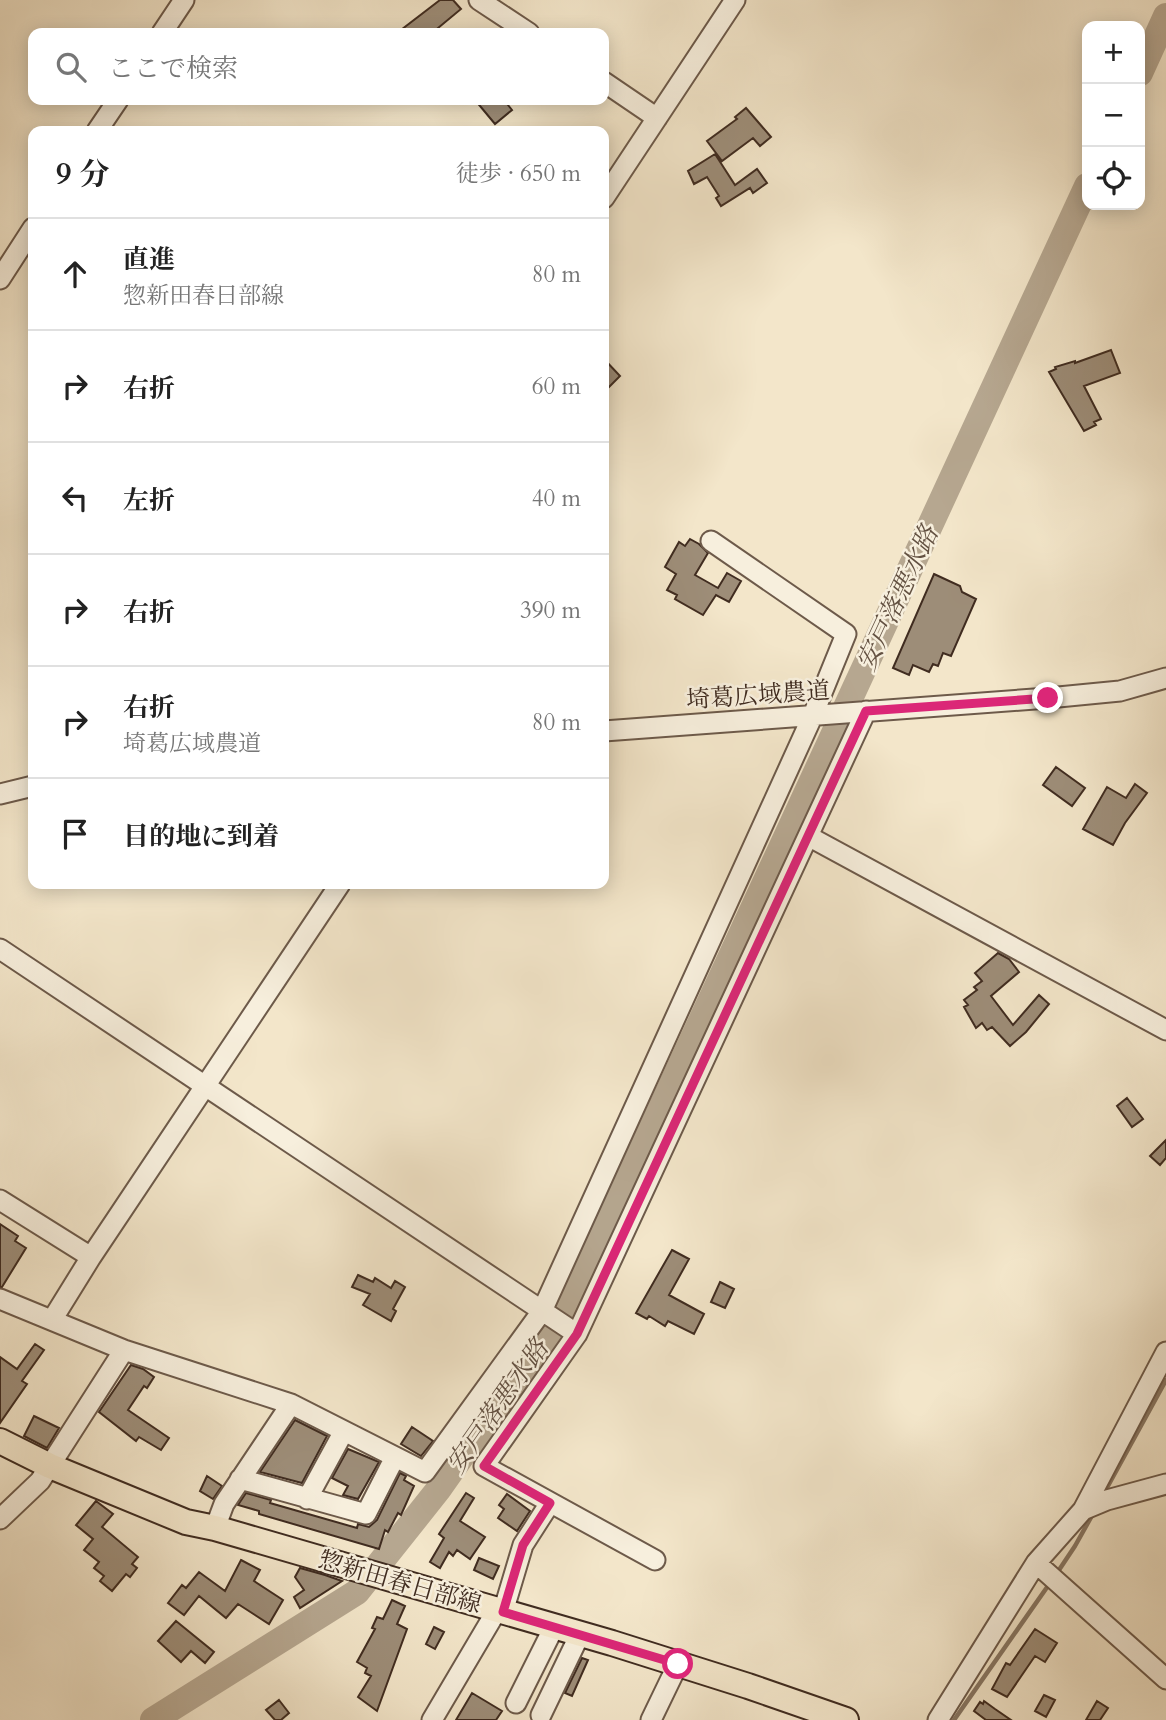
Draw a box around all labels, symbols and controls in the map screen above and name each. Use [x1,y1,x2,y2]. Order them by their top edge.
map controls [1082,21,1145,210]
button: + [1082,21,1145,84]
search box [28,28,609,105]
icon: search [52,48,90,86]
text: ここで検索 [108,51,238,86]
button: − [1082,84,1145,147]
button: locate [1082,147,1145,210]
text: 9 分 [56,154,109,195]
text: 徒歩 · 650 m [456,158,581,189]
text: 直進 [123,242,175,277]
icon: ahead [56,255,94,293]
text: 80 m [532,259,581,290]
text: 惣新田春日部線 [123,280,284,311]
icon: right [56,367,94,405]
text: 右折 [123,371,175,406]
text: 60 m [532,371,581,402]
icon: left [56,479,94,517]
text: 左折 [123,483,175,518]
text: 40 m [532,483,581,514]
water label: 安戸落悪水路 [849,518,947,676]
icon: right [56,591,94,629]
text: 右折 [123,595,175,630]
text: 390 m [520,595,581,626]
street label: 埼葛広域農道 [685,674,831,717]
route end [1032,682,1063,713]
text: 右折 [123,690,175,725]
icon: right [56,703,94,741]
text: 80 m [532,707,581,738]
text: 埼葛広域農道 [123,728,261,759]
icon: arrive [56,815,94,853]
text: 目的地に到着 [123,819,279,854]
water label: 安戸落悪水路 [438,1331,558,1480]
street label: 惣新田春日部線 [315,1543,485,1621]
route start [662,1648,693,1679]

